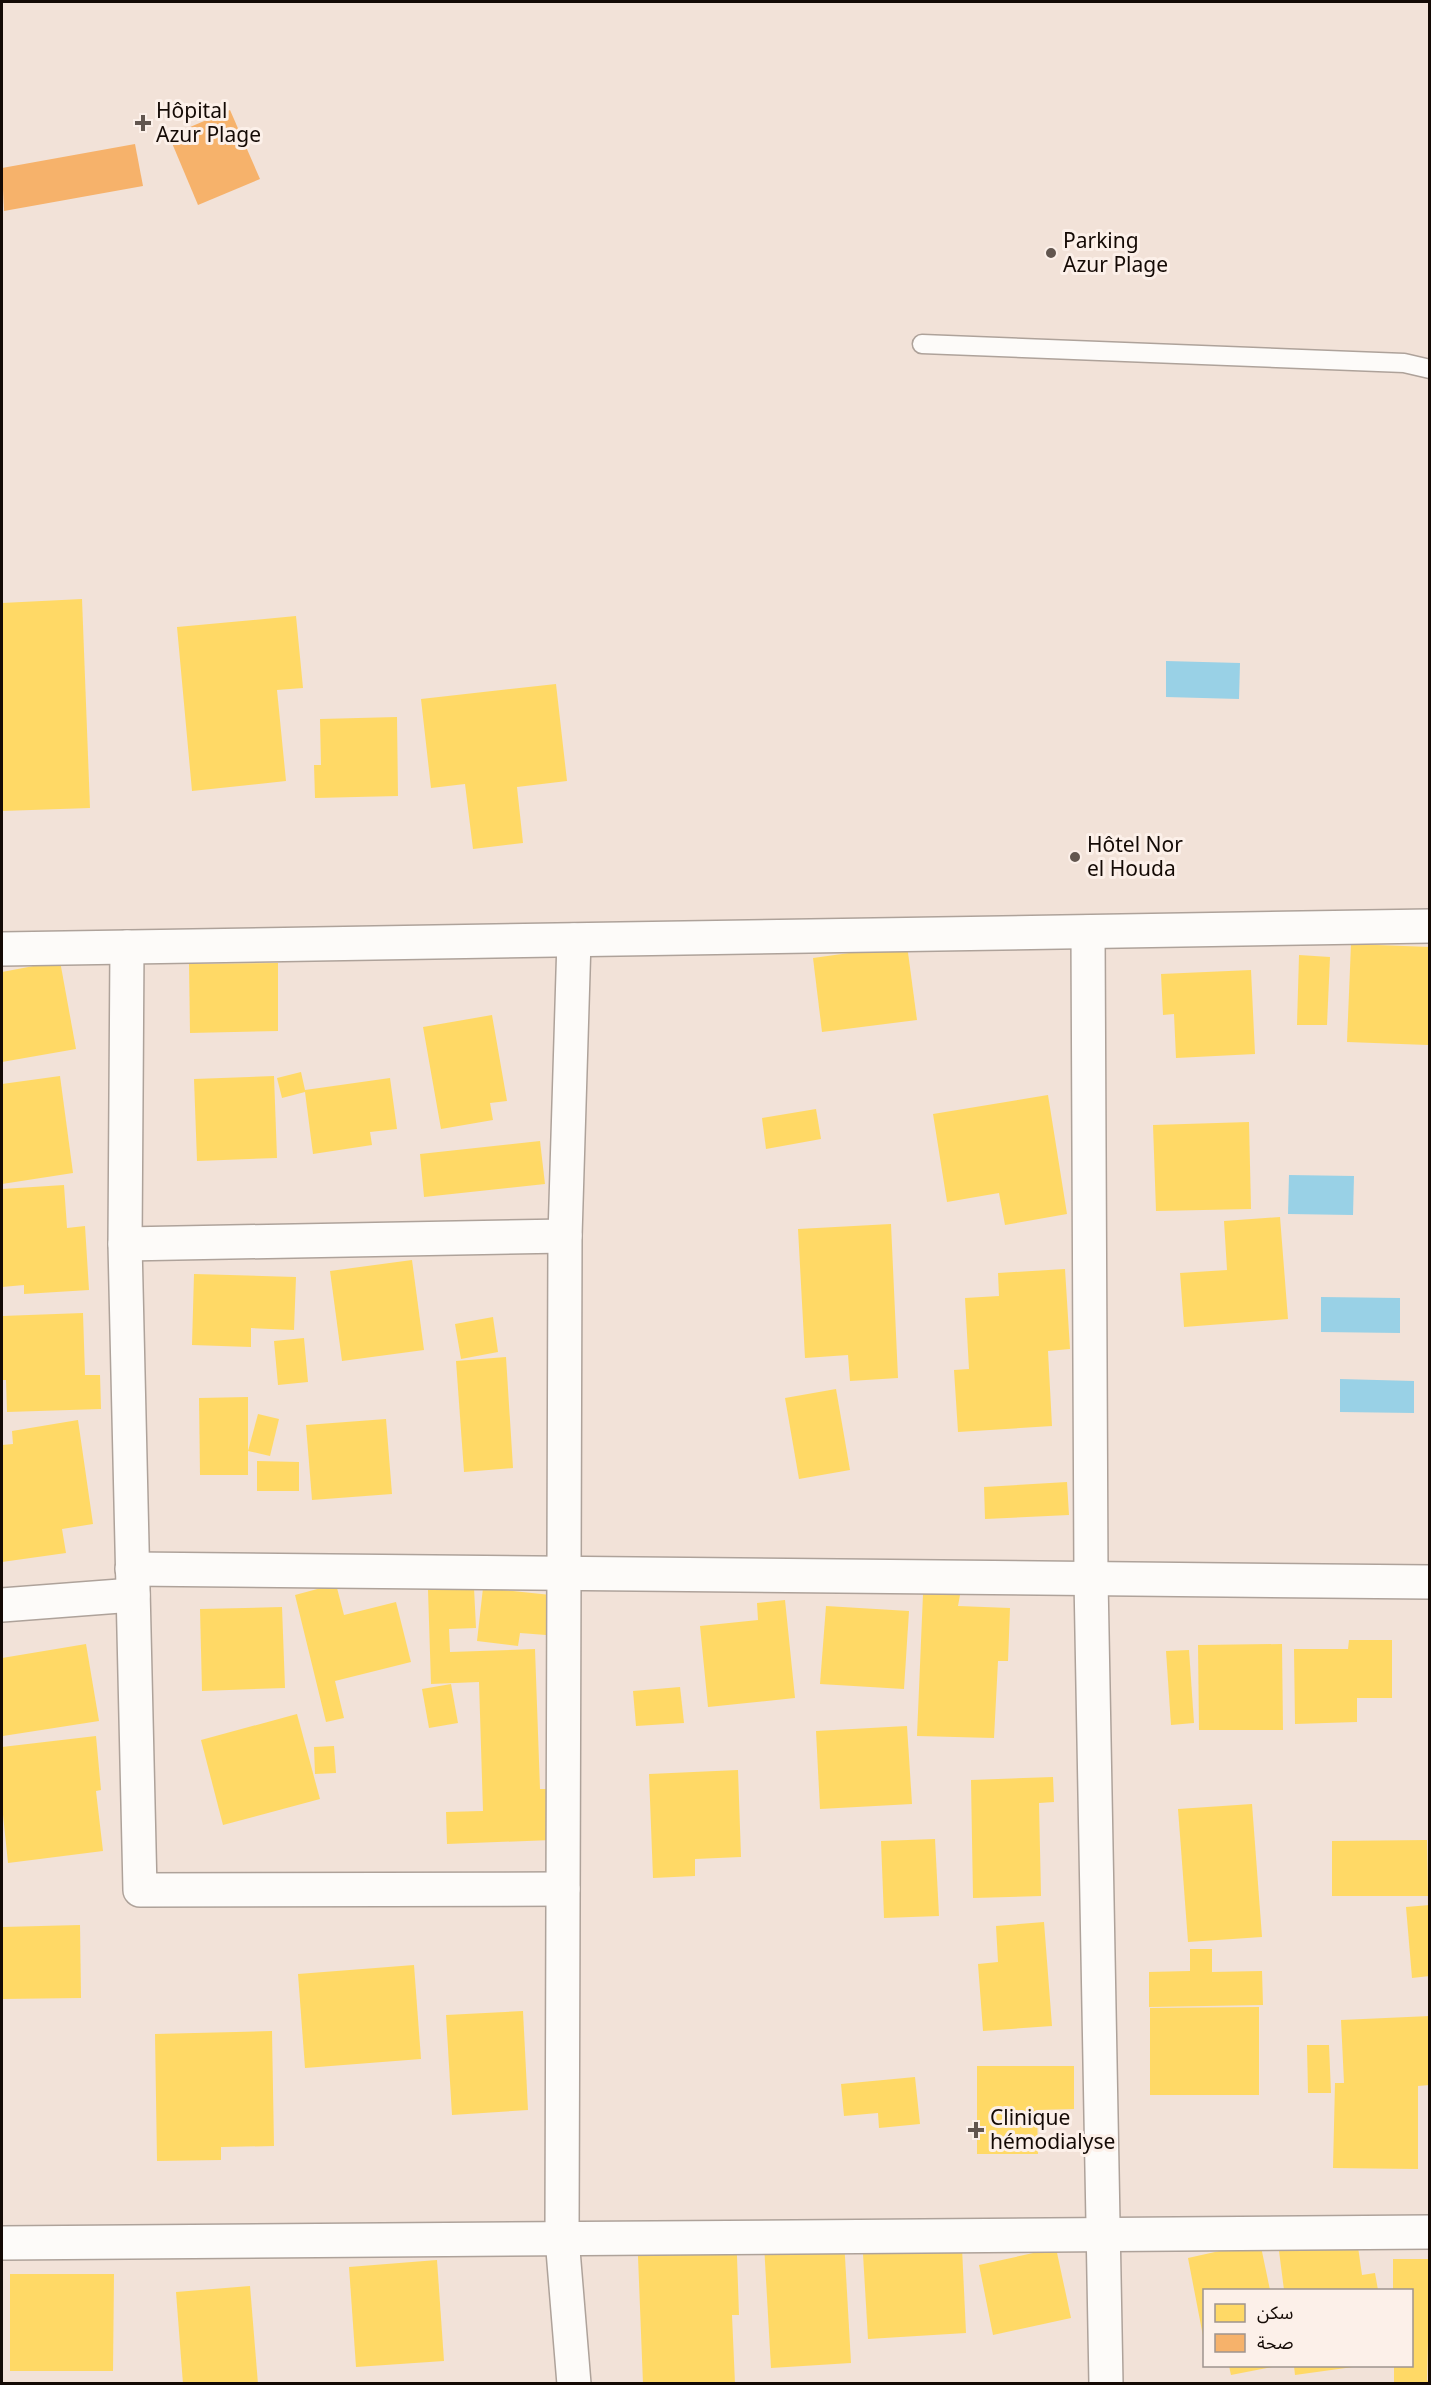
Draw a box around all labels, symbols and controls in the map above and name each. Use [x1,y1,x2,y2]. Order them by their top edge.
place label: Hôpital Azur Plage [156,96,261,148]
marker: Hôpital Azur Plage [134,114,152,132]
place label: Parking Azur Plage [1063,226,1168,278]
marker: Parking Azur Plage [1044,246,1058,260]
place label: Hôtel Nor el Houda [1087,830,1183,882]
marker: Hôtel Nor el Houda [1068,850,1082,864]
place label: Clinique hémodialyse [990,2103,1115,2155]
marker: Clinique hémodialyse [967,2121,985,2139]
legend [1203,2289,1413,2367]
text: سكن [1257,2300,1293,2324]
text: صحة [1257,2330,1293,2354]

